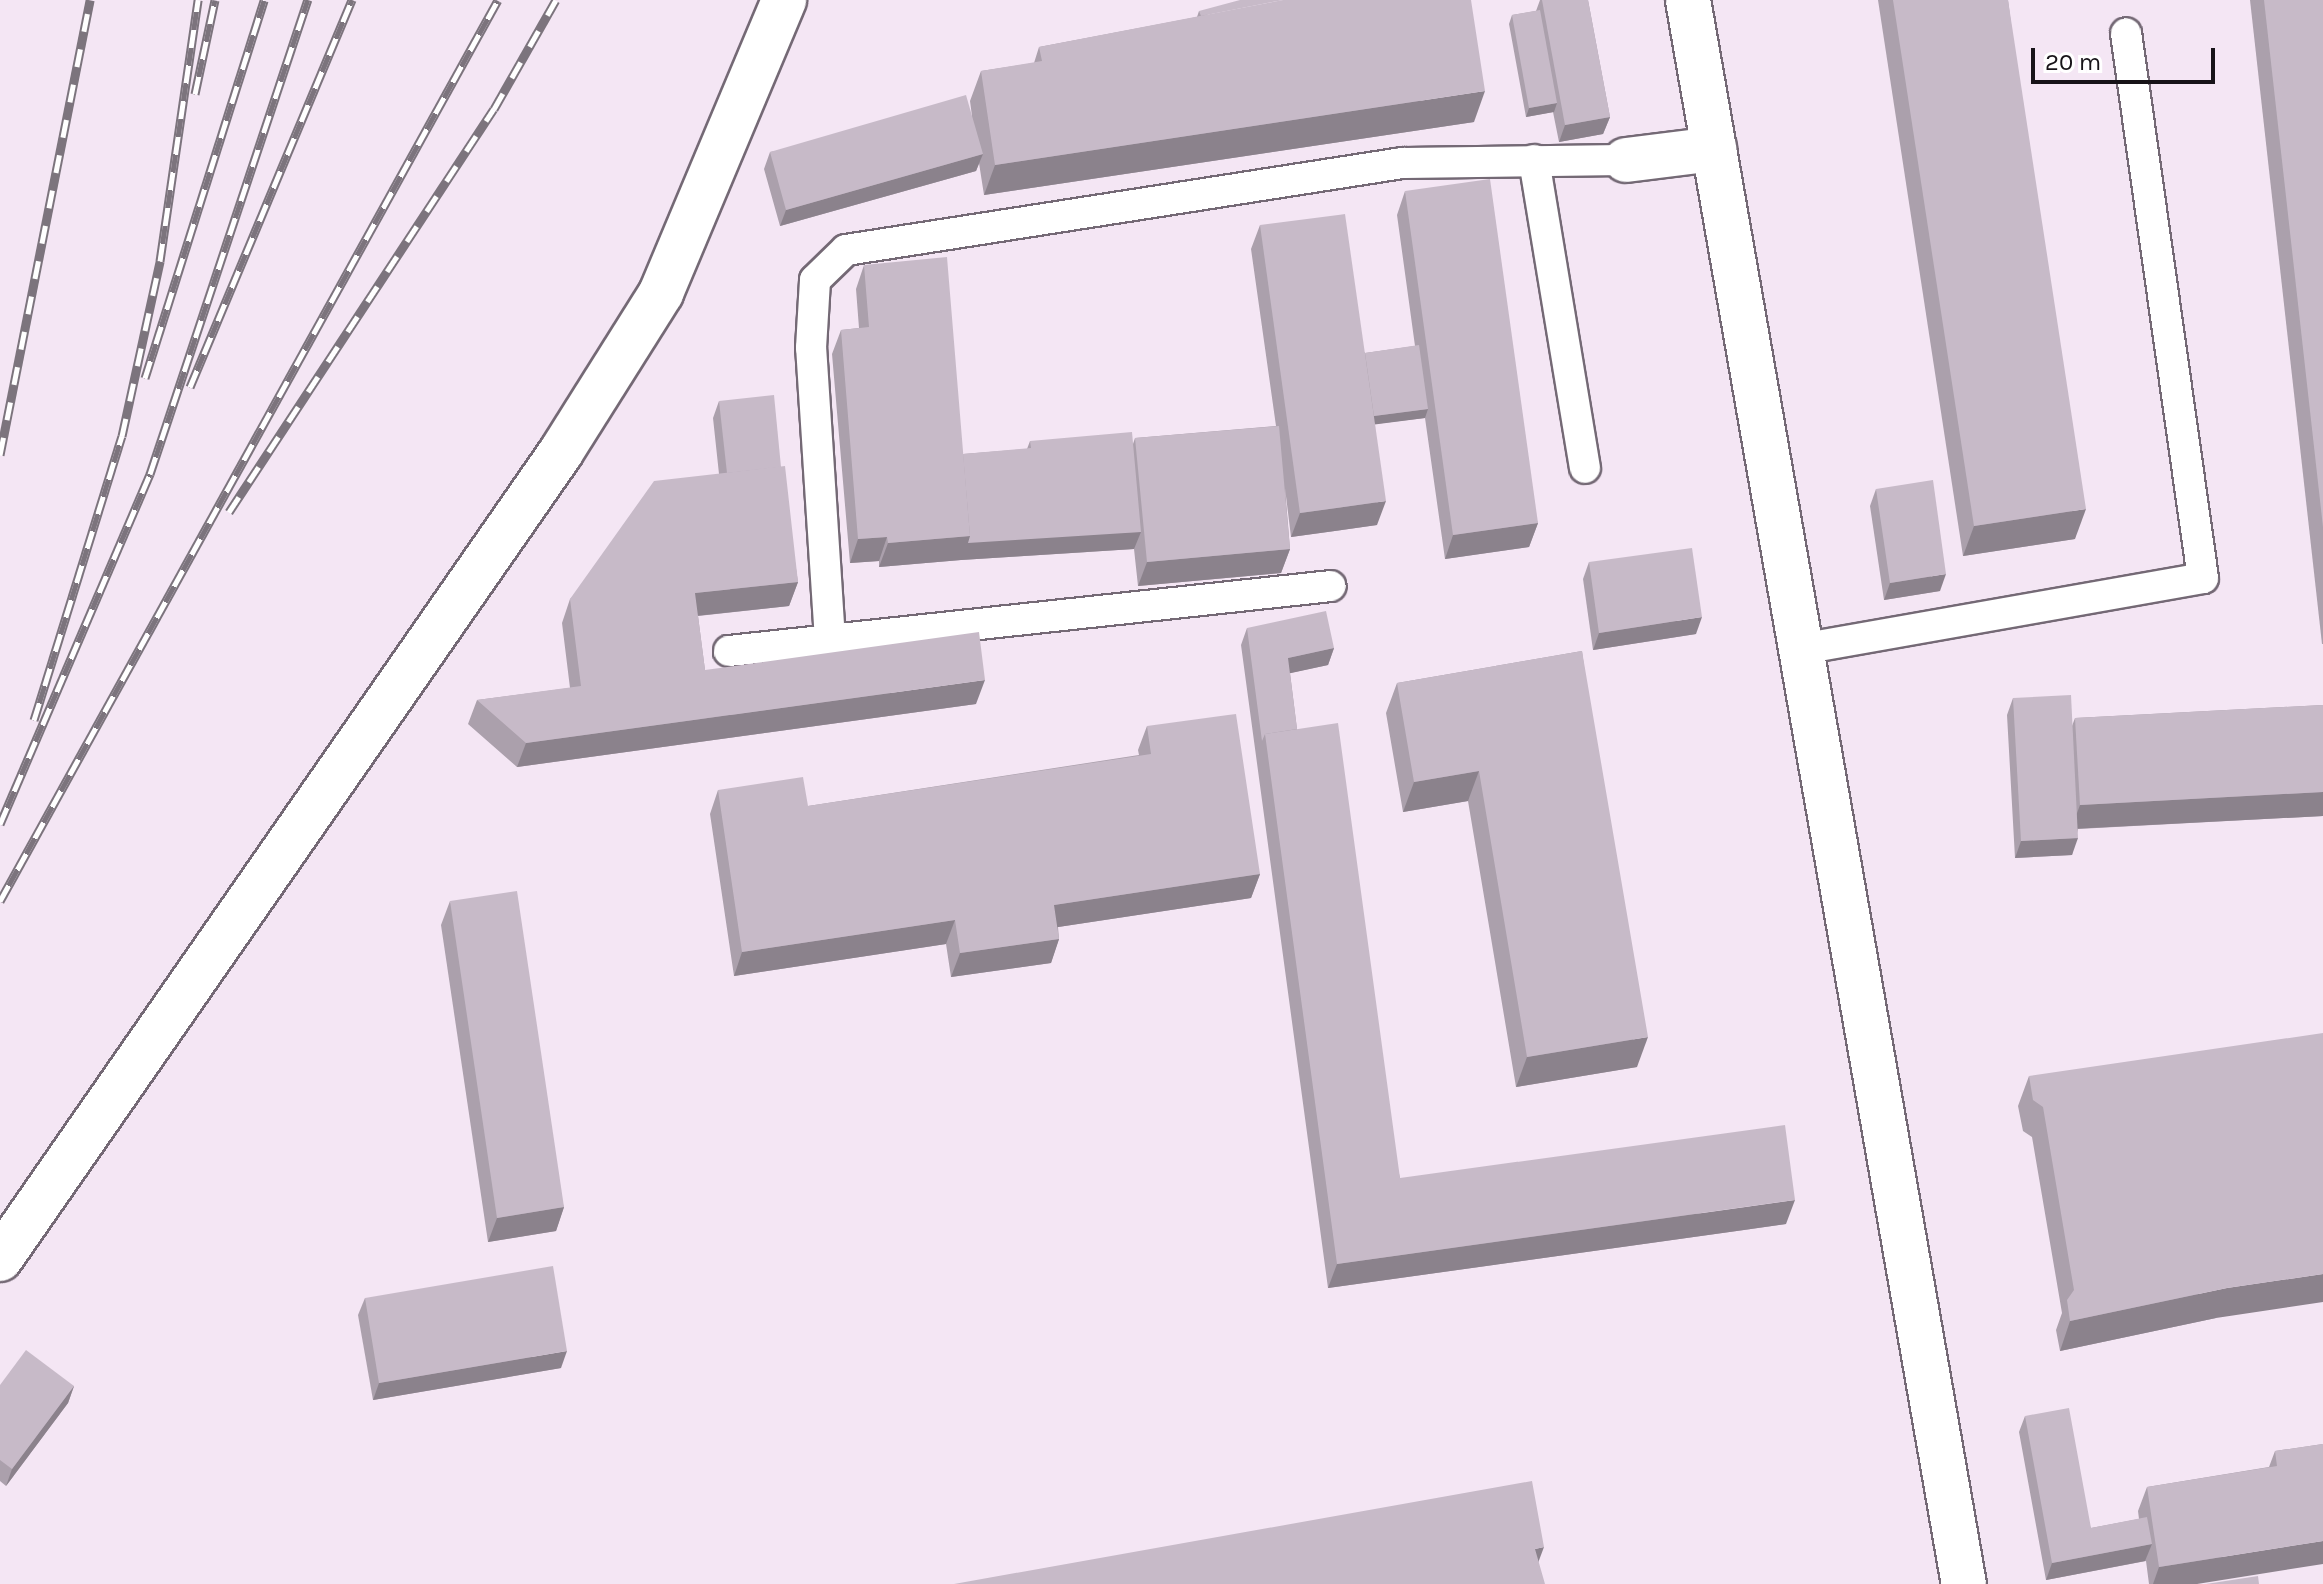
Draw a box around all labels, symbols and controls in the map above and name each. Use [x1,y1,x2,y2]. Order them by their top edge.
scale bar [2035,32,2219,82]
text: 20 m [2045,48,2101,76]

